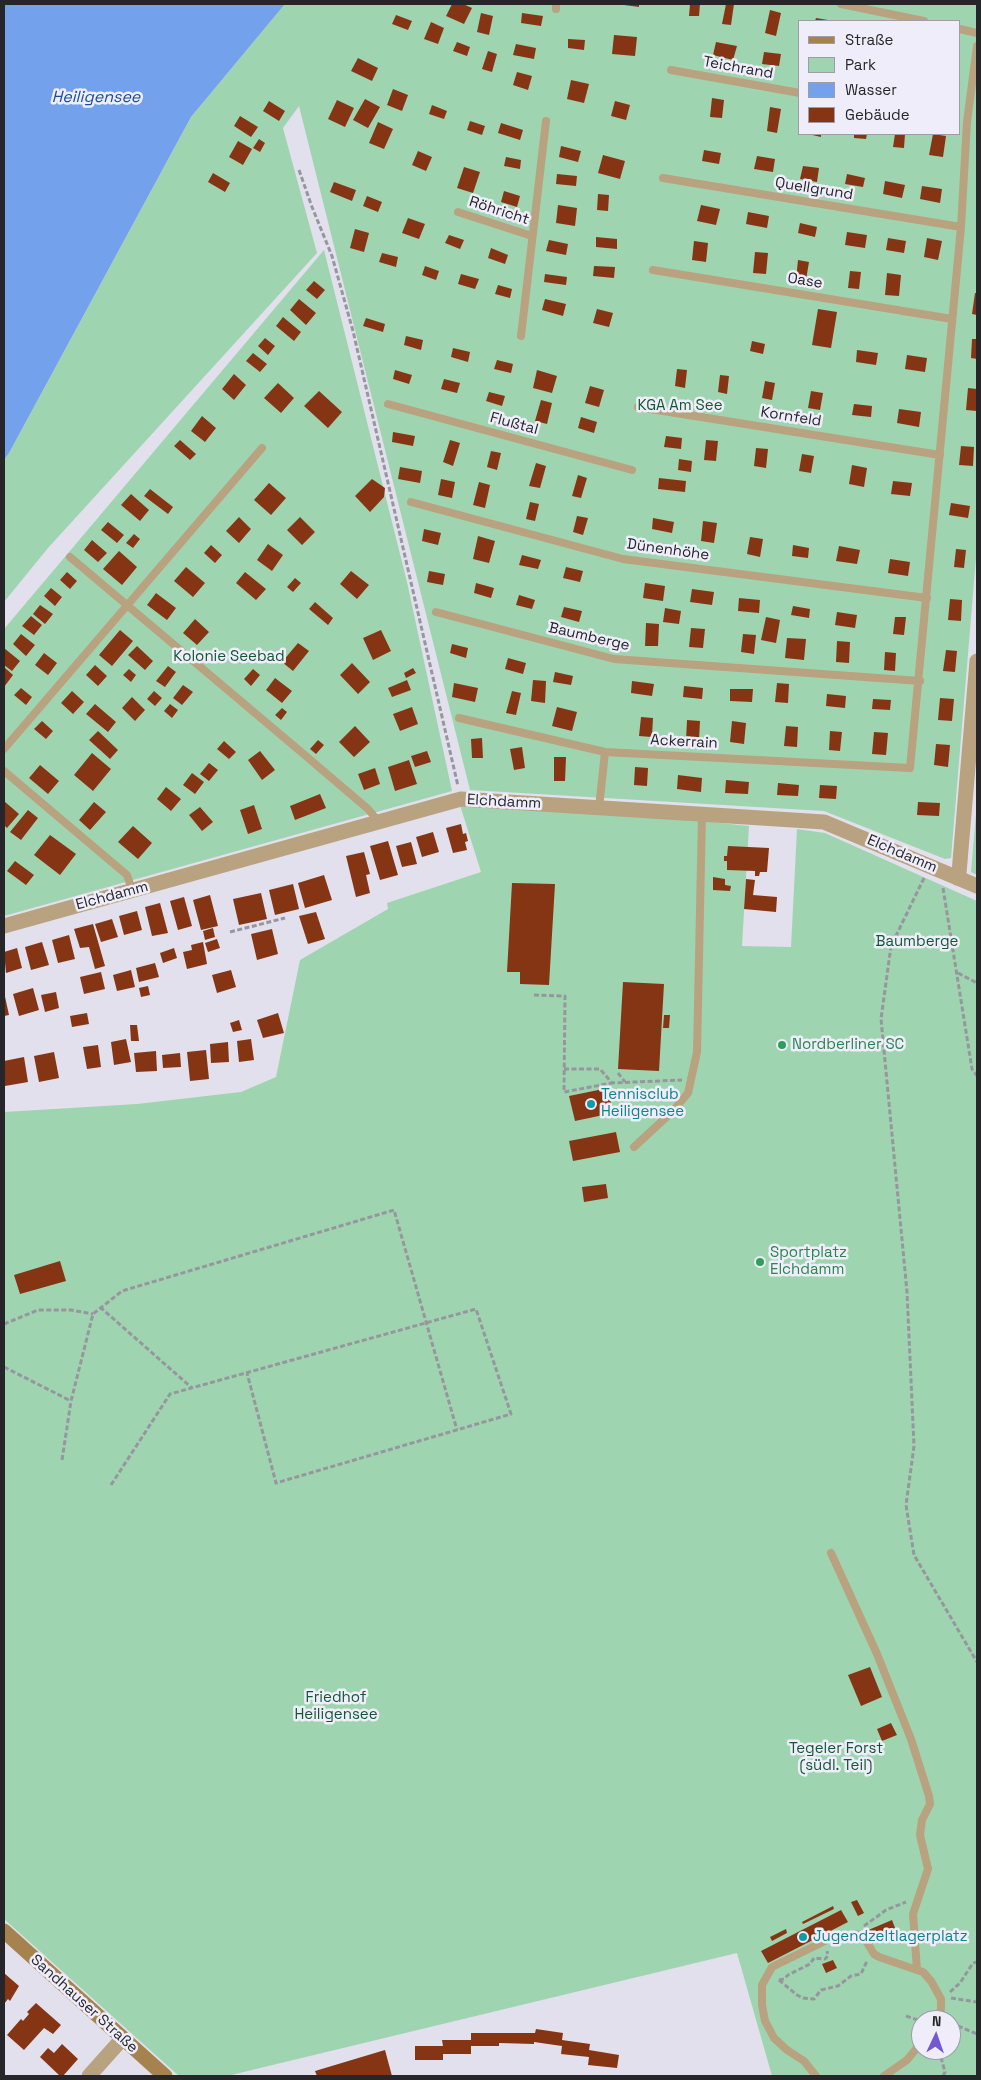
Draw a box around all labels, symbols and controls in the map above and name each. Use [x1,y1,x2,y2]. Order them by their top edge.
legend [798,20,961,135]
text: Straße [845,30,893,49]
street label: Teichrand [702,53,774,83]
text: Park [845,55,876,74]
text: Wasser [845,80,897,99]
water label: Heiligensee [52,88,140,108]
text: Gebäude [845,105,910,124]
street label: Quellgrund [774,174,854,204]
street label: Röhricht [467,193,531,229]
street label: Oase [786,269,824,293]
park label: KGA Am See [637,397,723,415]
street label: Kornfeld [759,403,823,431]
street label: Flußtal [488,409,540,439]
street label: Dünenhöhe [626,535,710,565]
street label: Baumberge [547,619,631,655]
park label: Kolonie Seebad [173,648,285,666]
street label: Ackerrain [650,731,718,753]
street label: Elchdamm [466,791,542,813]
street label: Elchdamm [864,831,940,877]
street label: Elchdamm [74,878,150,914]
park label: Baumberge [876,933,958,951]
place label: Nordberliner SC [792,1036,904,1054]
marker: Nordberliner SC [776,1039,788,1051]
place label: Tennisclub Heiligensee [601,1086,684,1121]
marker: Tennisclub Heiligensee [585,1098,597,1110]
place label: Sportplatz Elchdamm [770,1244,847,1279]
marker: Sportplatz Elchdamm [754,1256,766,1268]
park label: Friedhof Heiligensee [294,1689,378,1724]
park label: Tegeler Forst (südl. Teil) [789,1740,883,1775]
place label: Jugendzeltlagerplatz [813,1928,968,1946]
marker: Jugendzeltlagerplatz [797,1931,809,1943]
street label: Sandhauser Straße [27,1951,141,2057]
north arrow [911,2010,961,2060]
text: N [932,2012,942,2030]

